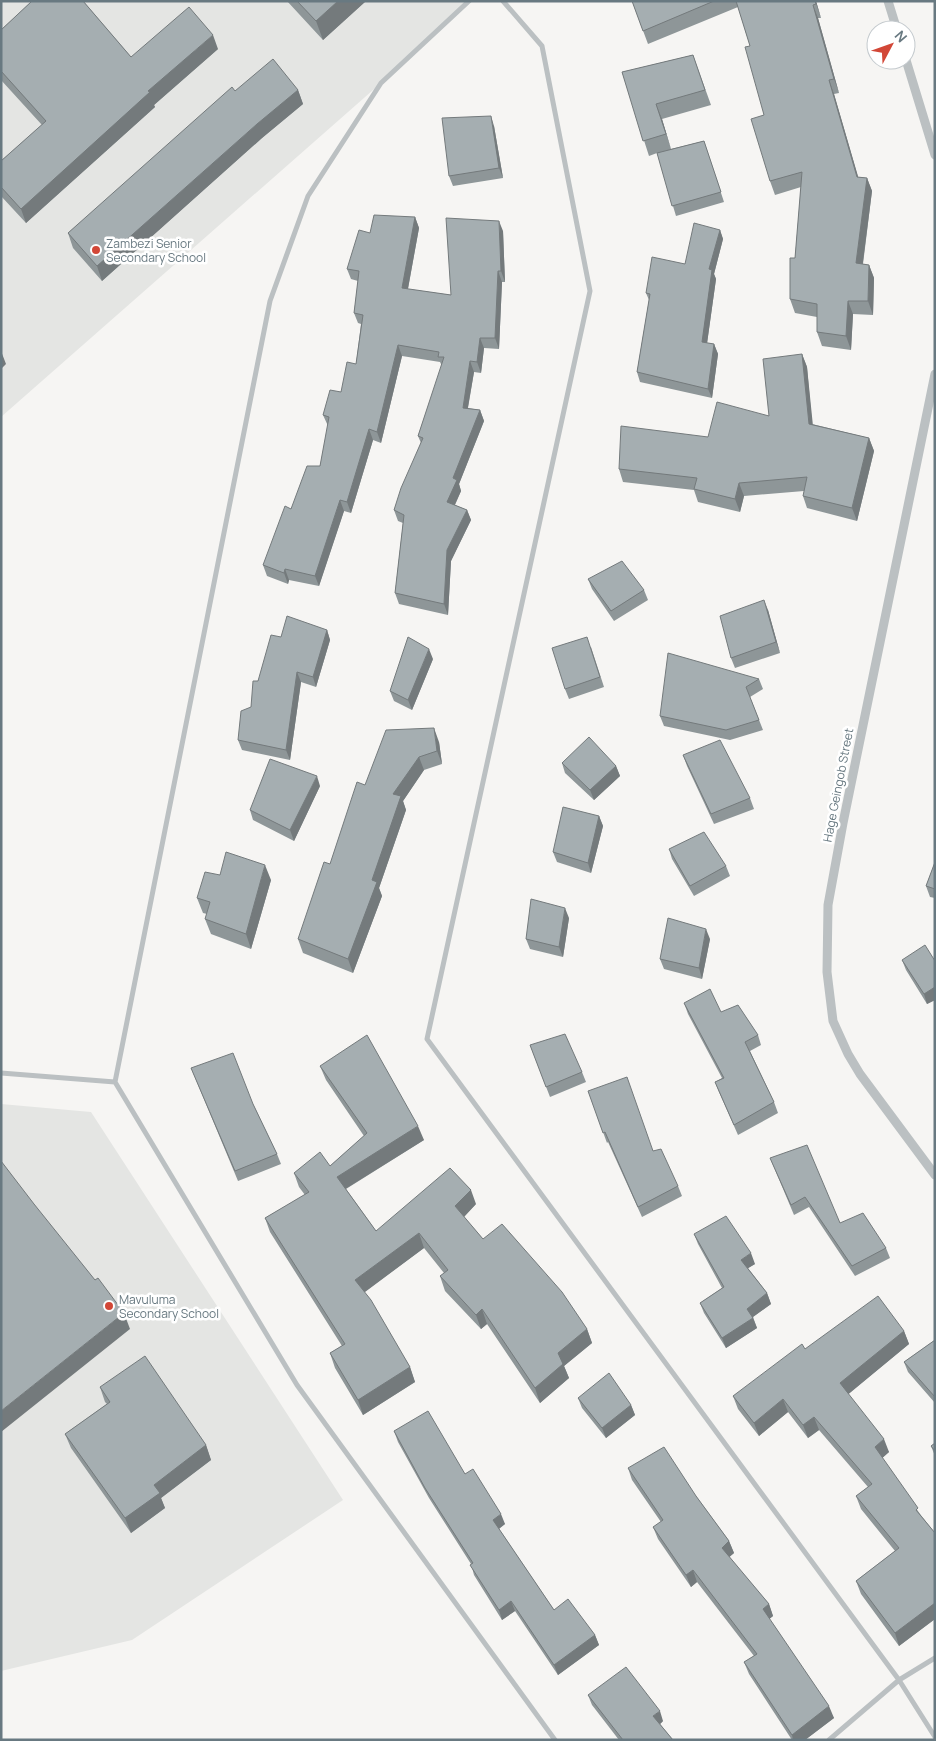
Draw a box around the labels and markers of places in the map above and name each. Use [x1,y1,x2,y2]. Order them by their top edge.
place label: Zambezi Senior Secondary School [106,235,206,266]
marker: Zambezi Senior Secondary School [90,244,102,256]
place label: Mavuluma Secondary School [119,1291,219,1322]
marker: Mavuluma Secondary School [103,1300,115,1312]

